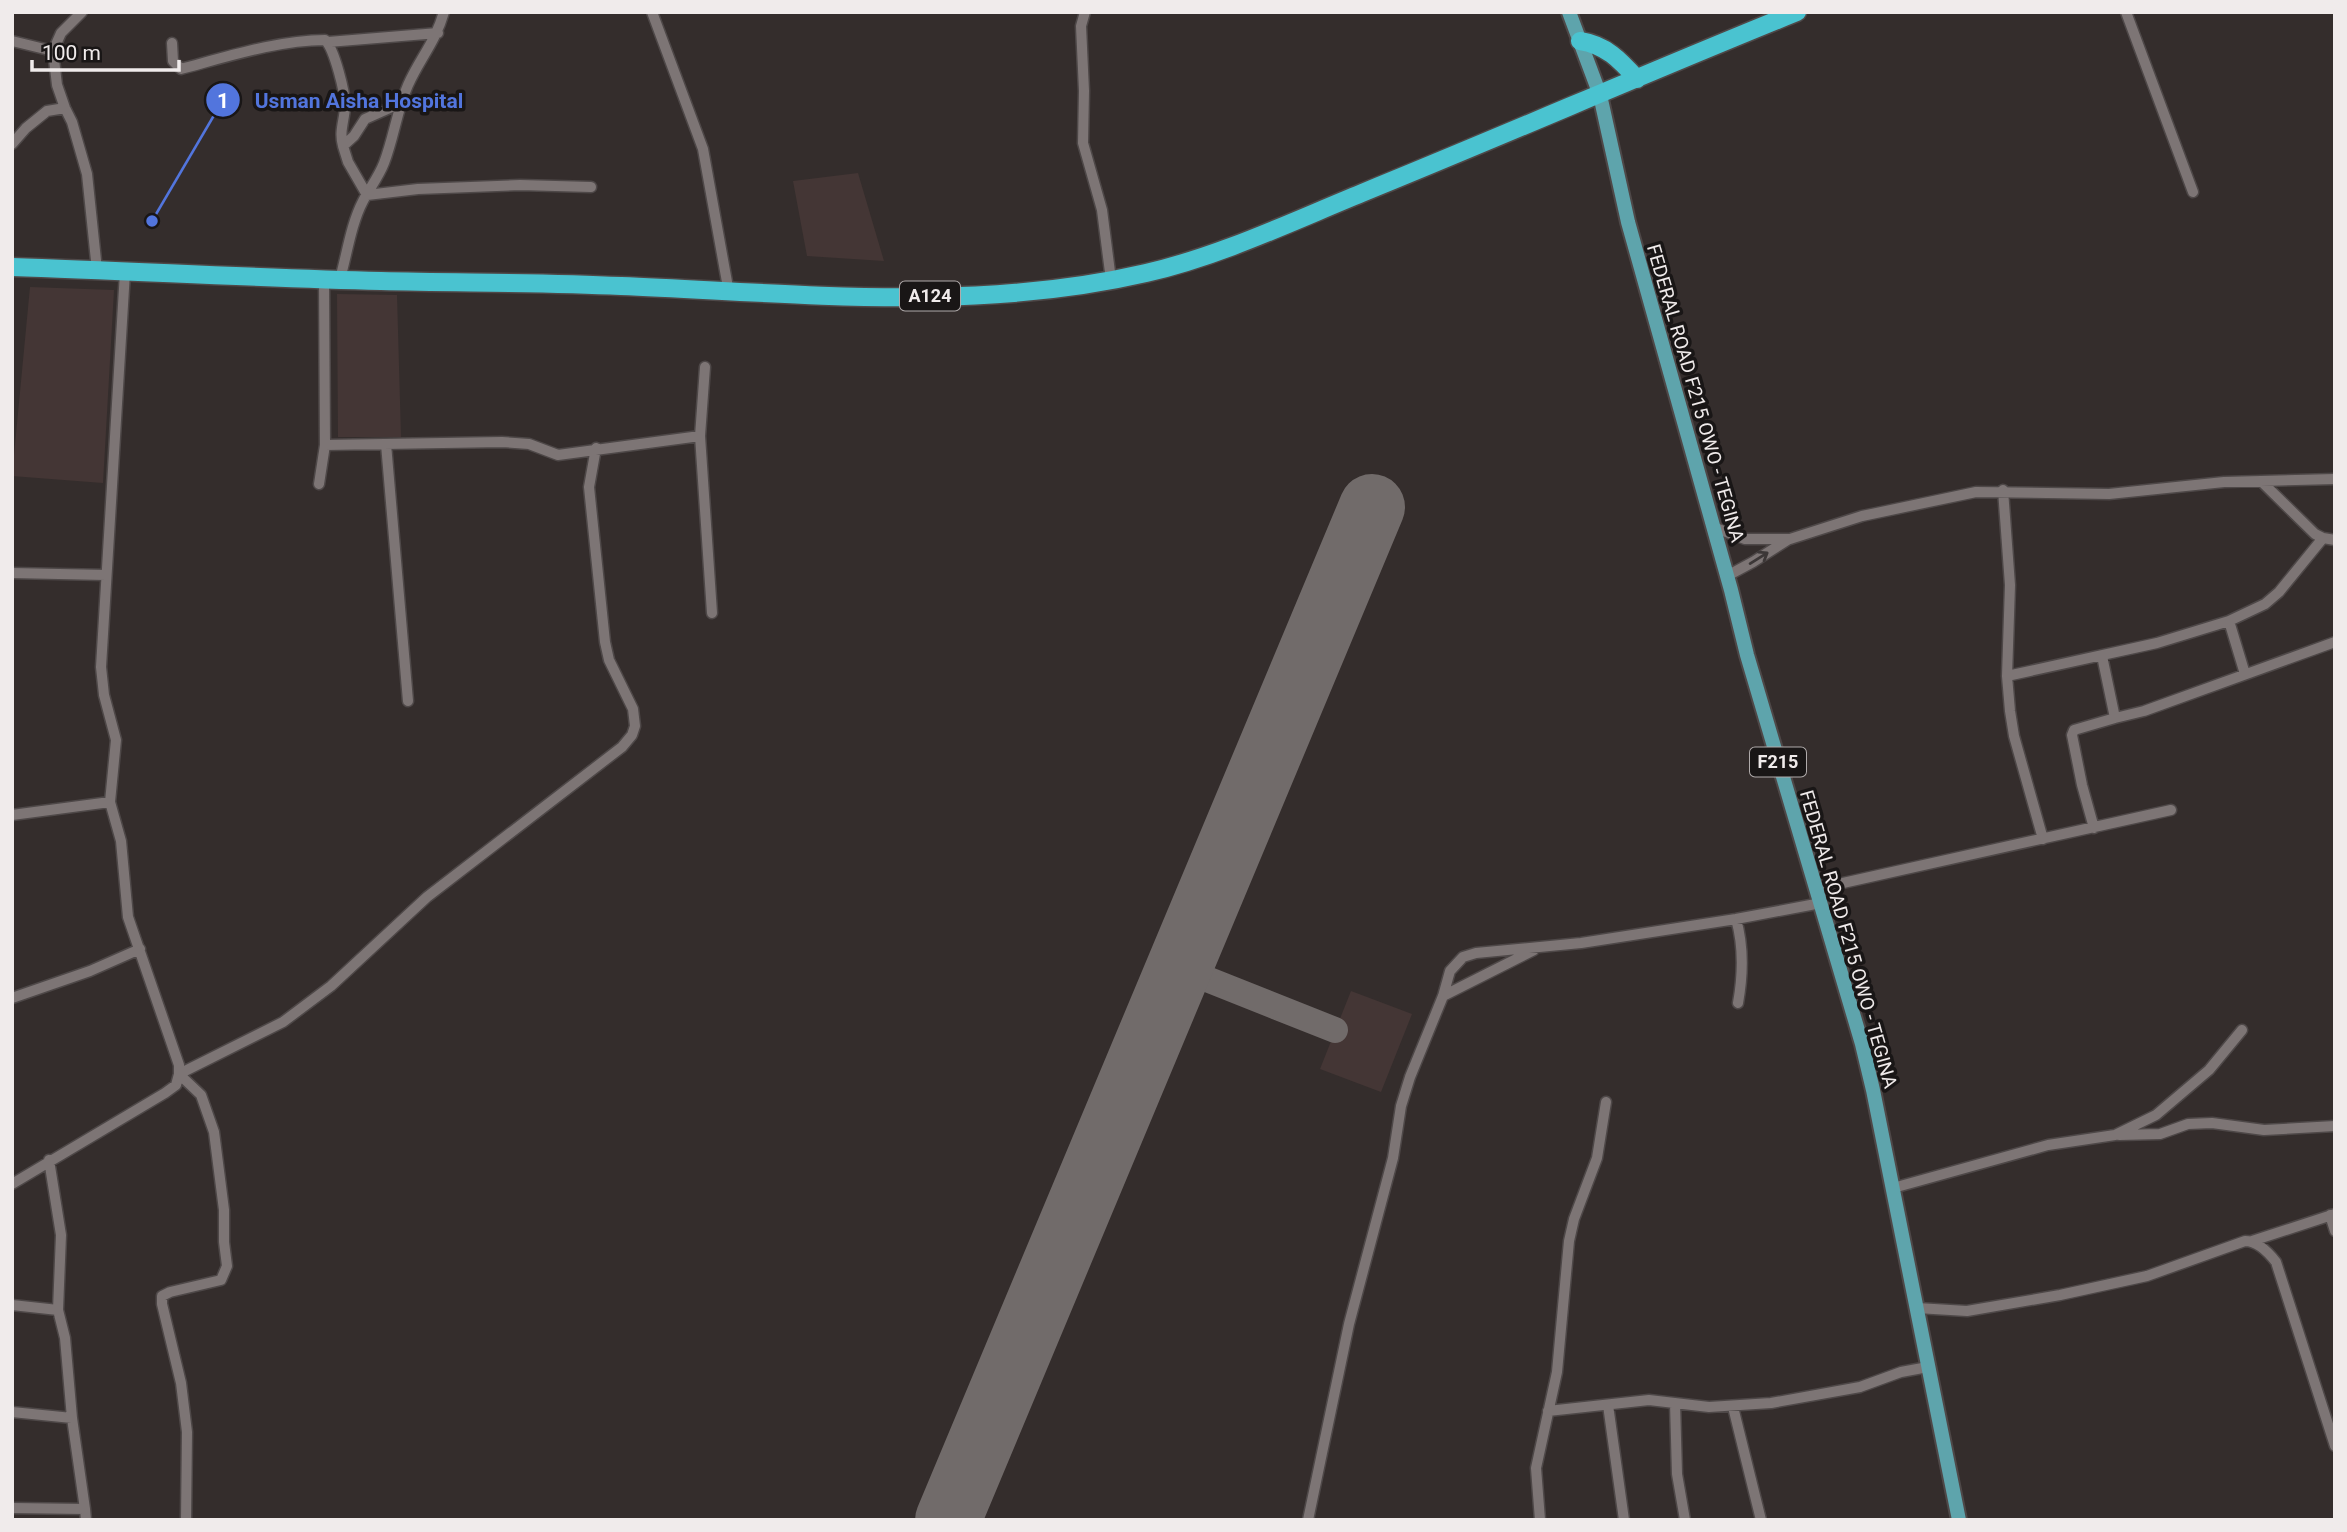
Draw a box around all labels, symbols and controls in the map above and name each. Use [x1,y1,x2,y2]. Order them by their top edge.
scale bar [32,28,178,72]
text: 100 m [42,41,101,65]
callout: Usman Aisha Hospital [206,79,477,121]
text: 1 [217,89,229,113]
text: Usman Aisha Hospital [255,89,463,113]
street label: FEDERAL ROAD F215 OWO - TEGINA [1642,242,1749,545]
road number: A124 [900,282,960,310]
one-way arrow [1749,551,1769,565]
road number: F215 [1750,748,1806,776]
street label: FEDERAL ROAD F215 OWO - TEGINA [1795,788,1902,1091]

